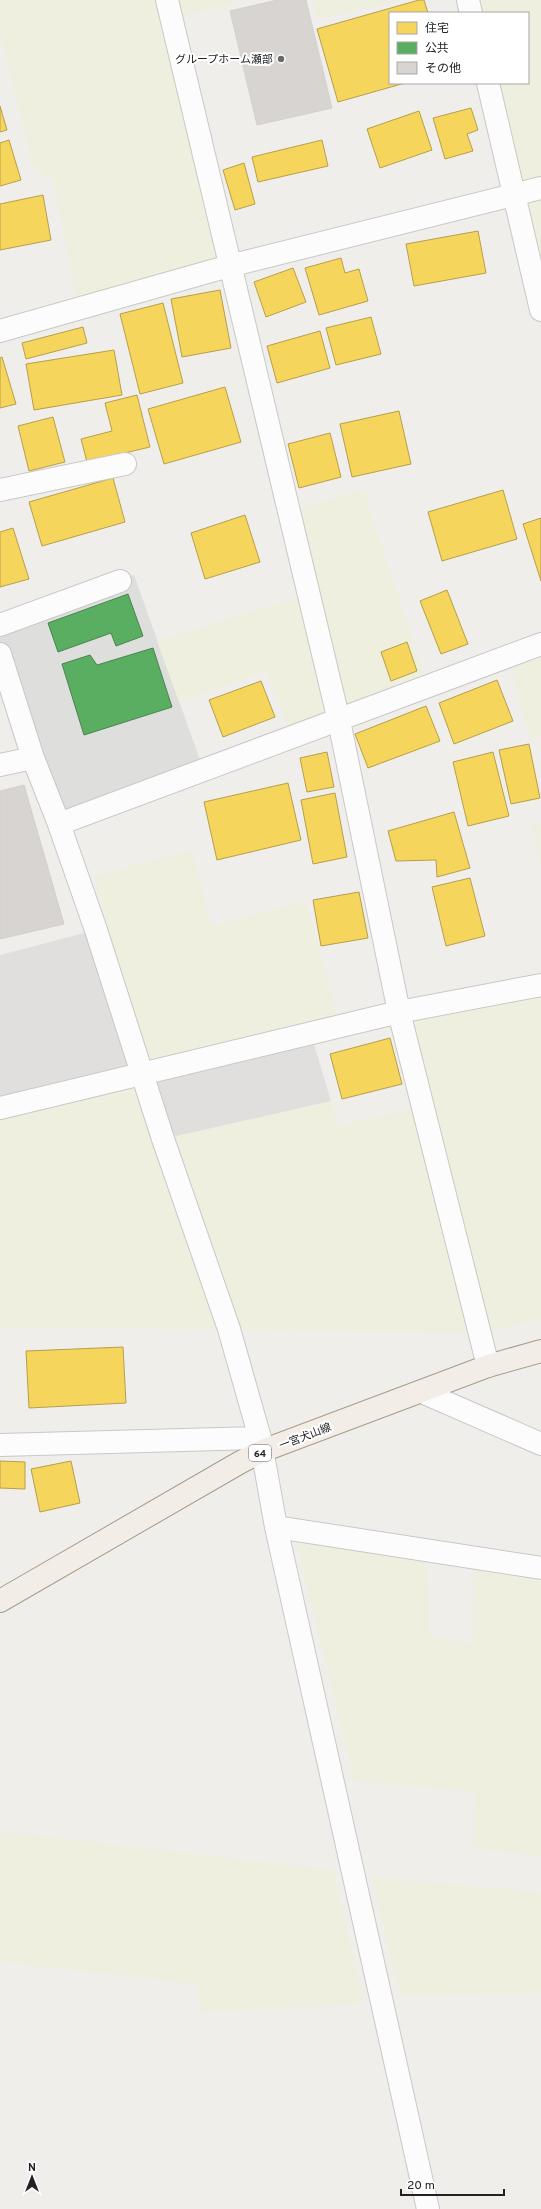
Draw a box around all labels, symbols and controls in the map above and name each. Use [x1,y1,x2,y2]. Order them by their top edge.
legend [389,12,529,84]
text: 住宅 [425,21,449,37]
text: 公共 [425,41,449,57]
place label: グループホーム瀬部 [175,53,273,67]
marker: グループホーム瀬部 [276,54,286,64]
text: その他 [425,61,461,77]
street label: 一宮犬山線 [277,1421,334,1453]
road number: 64 [249,1445,271,1461]
north arrow [12,2157,52,2197]
text: N [28,2161,36,2175]
scale bar [401,2171,504,2197]
text: 20 m [407,2178,435,2194]

